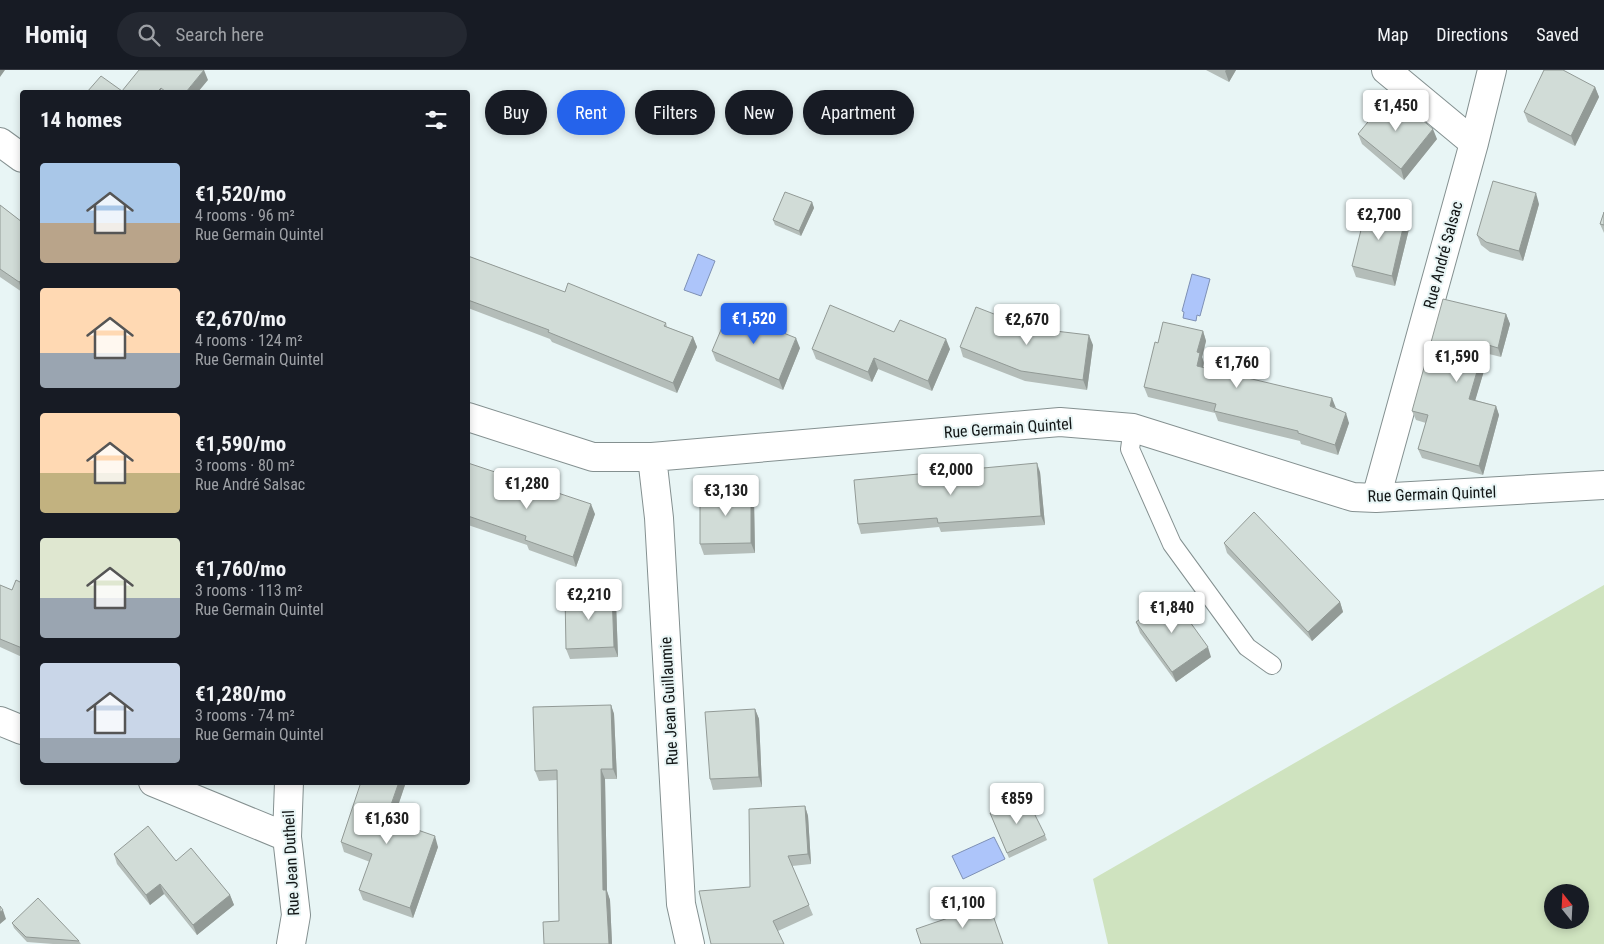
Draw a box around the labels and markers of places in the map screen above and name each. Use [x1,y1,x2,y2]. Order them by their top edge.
pin: €1,450 [1355,90,1437,132]
pin: €2,700 [1338,198,1420,241]
pin: €1,520 [713,302,795,345]
pin: €2,670 [986,304,1068,346]
pin: €1,590 [1416,340,1498,383]
pin: €1,760 [1196,346,1278,389]
pin: €2,000 [910,454,992,496]
pin: €1,280 [486,468,568,510]
pin: €3,130 [685,474,767,517]
pin: €2,210 [548,578,630,621]
pin: €1,840 [1131,592,1213,634]
pin: €859 [987,782,1047,825]
pin: €1,630 [346,802,428,845]
pin: €1,100 [922,886,1004,929]

